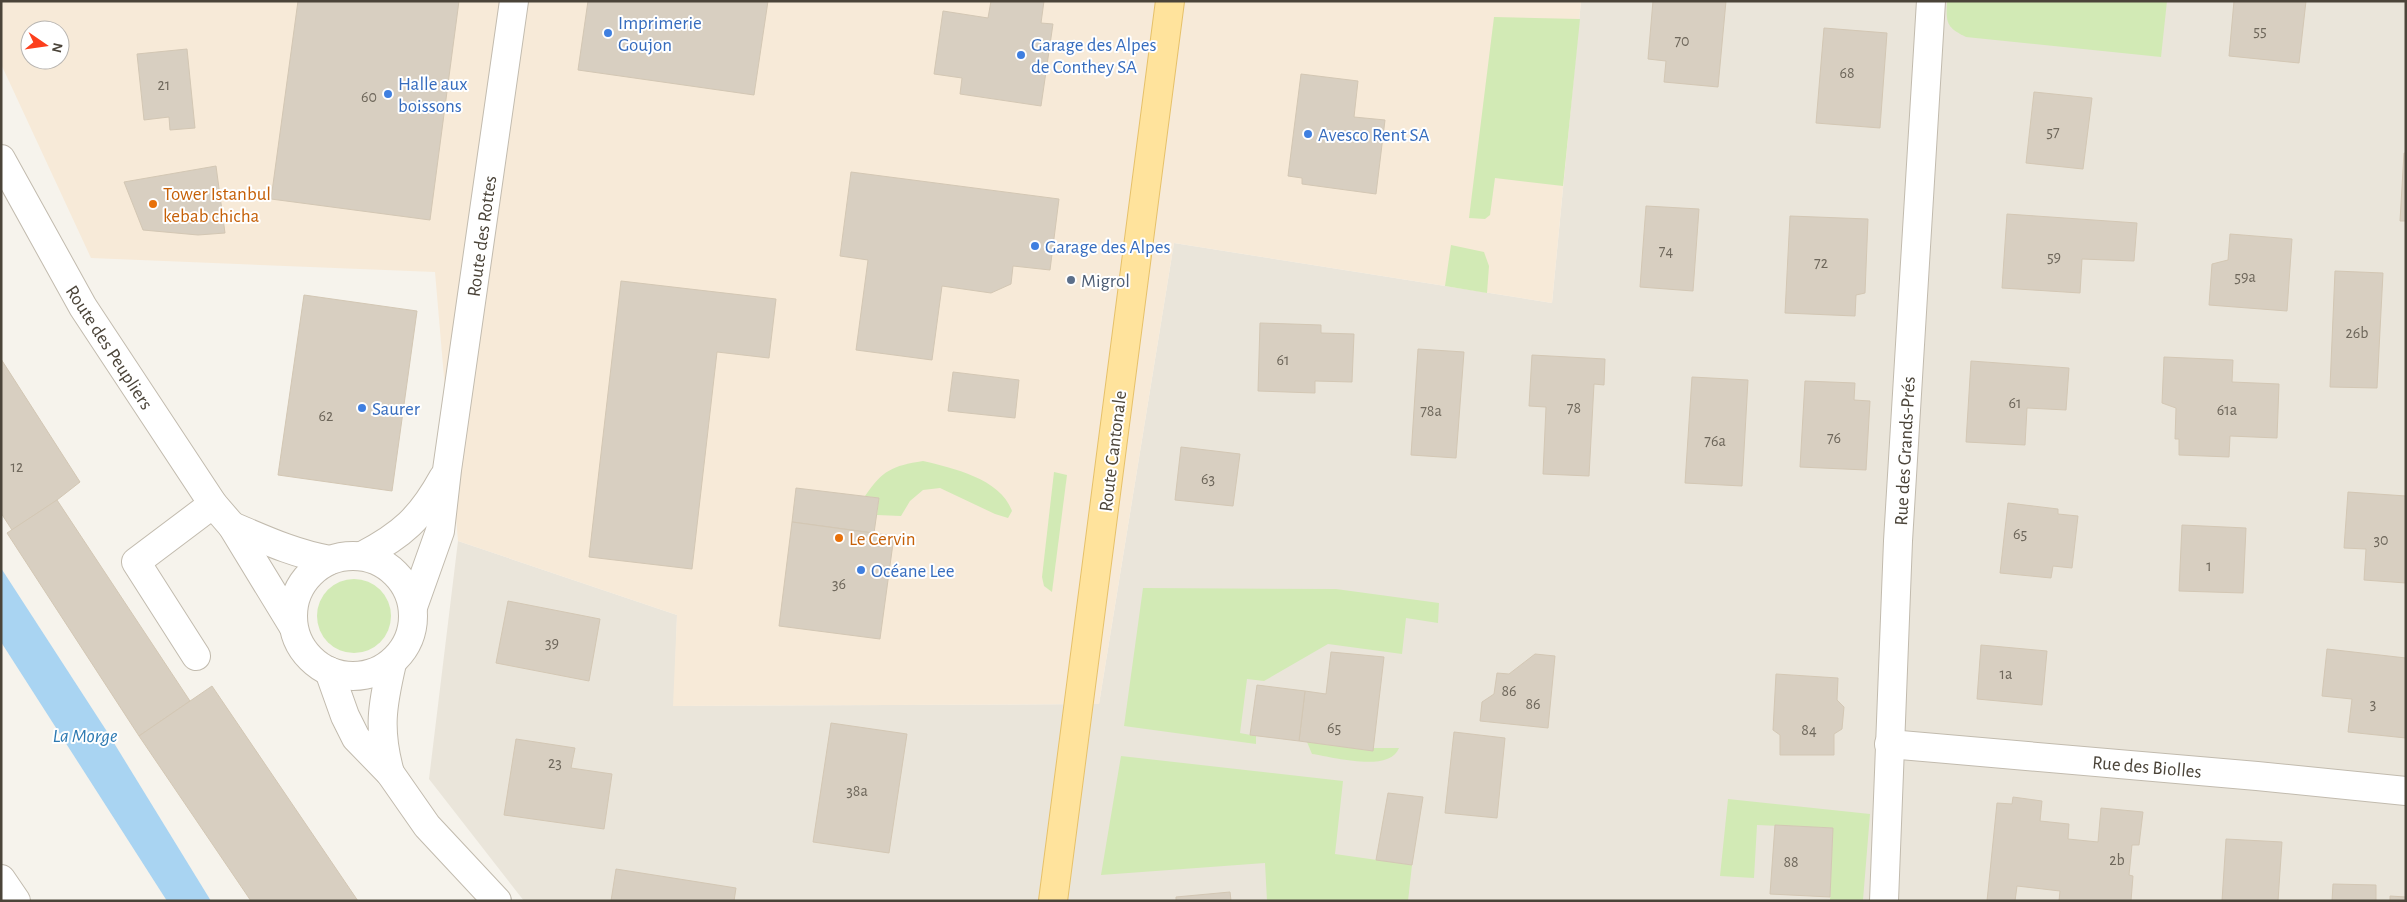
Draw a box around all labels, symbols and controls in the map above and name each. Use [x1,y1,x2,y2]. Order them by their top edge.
place label: Imprimerie Goujon [618,14,702,55]
north arrow [20,20,70,70]
house number: 55 [2253,23,2267,39]
marker: Imprimerie Goujon [602,27,614,39]
house number: 70 [1674,33,1690,49]
place label: Garage des Alpes de Conthey SA [1031,36,1157,77]
text: N [49,41,65,54]
marker: Garage des Alpes de Conthey SA [1015,49,1027,61]
house number: 68 [1839,65,1855,81]
place label: Halle aux boissons [398,75,467,116]
house number: 21 [158,77,170,93]
marker: Halle aux boissons [382,88,394,100]
house number: 60 [361,89,377,105]
house number: 57 [2046,124,2060,140]
place label: Avesco Rent SA [1318,126,1430,145]
marker: Avesco Rent SA [1302,128,1314,140]
street label: Route des Rottes [465,174,500,298]
place label: Tower Istanbul kebab chicha [163,185,271,226]
marker: Tower Istanbul kebab chicha [147,198,159,210]
place label: Garage des Alpes [1045,238,1171,257]
marker: Garage des Alpes [1029,240,1041,252]
house number: 74 [1659,243,1673,259]
house number: 59 [2047,249,2061,265]
house number: 72 [1814,255,1828,271]
house number: 59a [2234,269,2256,285]
place label: Migrol [1081,272,1130,291]
marker: Migrol [1065,274,1077,286]
street label: Route des Peupliers [62,282,156,413]
house number: 26b [2345,325,2369,341]
house number: 61 [1276,352,1290,368]
street label: Rue des Grands-Prés [1892,376,1919,526]
street label: Route Cantonale [1097,390,1130,513]
house number: 61 [2008,395,2022,411]
place label: Saurer [372,400,420,419]
house number: 78 [1567,400,1581,416]
marker: Saurer [356,402,368,414]
house number: 61a [2217,402,2237,418]
house number: 78a [1420,403,1442,419]
house number: 62 [319,408,333,424]
house number: 76 [1827,430,1841,446]
house number: 76a [1704,433,1726,449]
house number: 12 [11,459,23,475]
house number: 63 [1201,471,1215,487]
house number: 65 [2013,526,2027,542]
place label: Le Cervin [849,530,916,549]
marker: Le Cervin [833,532,845,544]
house number: 30 [2373,532,2389,548]
house number: 1 [2206,558,2212,574]
place label: Océane Lee [871,562,955,581]
marker: Océane Lee [855,564,867,576]
house number: 36 [832,576,846,592]
house number: 39 [545,635,559,651]
house number: 1a [2000,666,2012,682]
house number: 86 [1501,683,1517,699]
house number: 86 [1525,696,1541,712]
house number: 3 [2370,696,2376,712]
house number: 65 [1327,720,1341,736]
house number: 84 [1801,722,1817,738]
water label: La Morge [52,726,118,746]
street label: Rue des Biolles [2091,753,2202,782]
house number: 23 [548,755,562,771]
house number: 38a [846,783,868,799]
house number: 2b [2109,852,2125,868]
house number: 88 [1783,854,1799,870]

